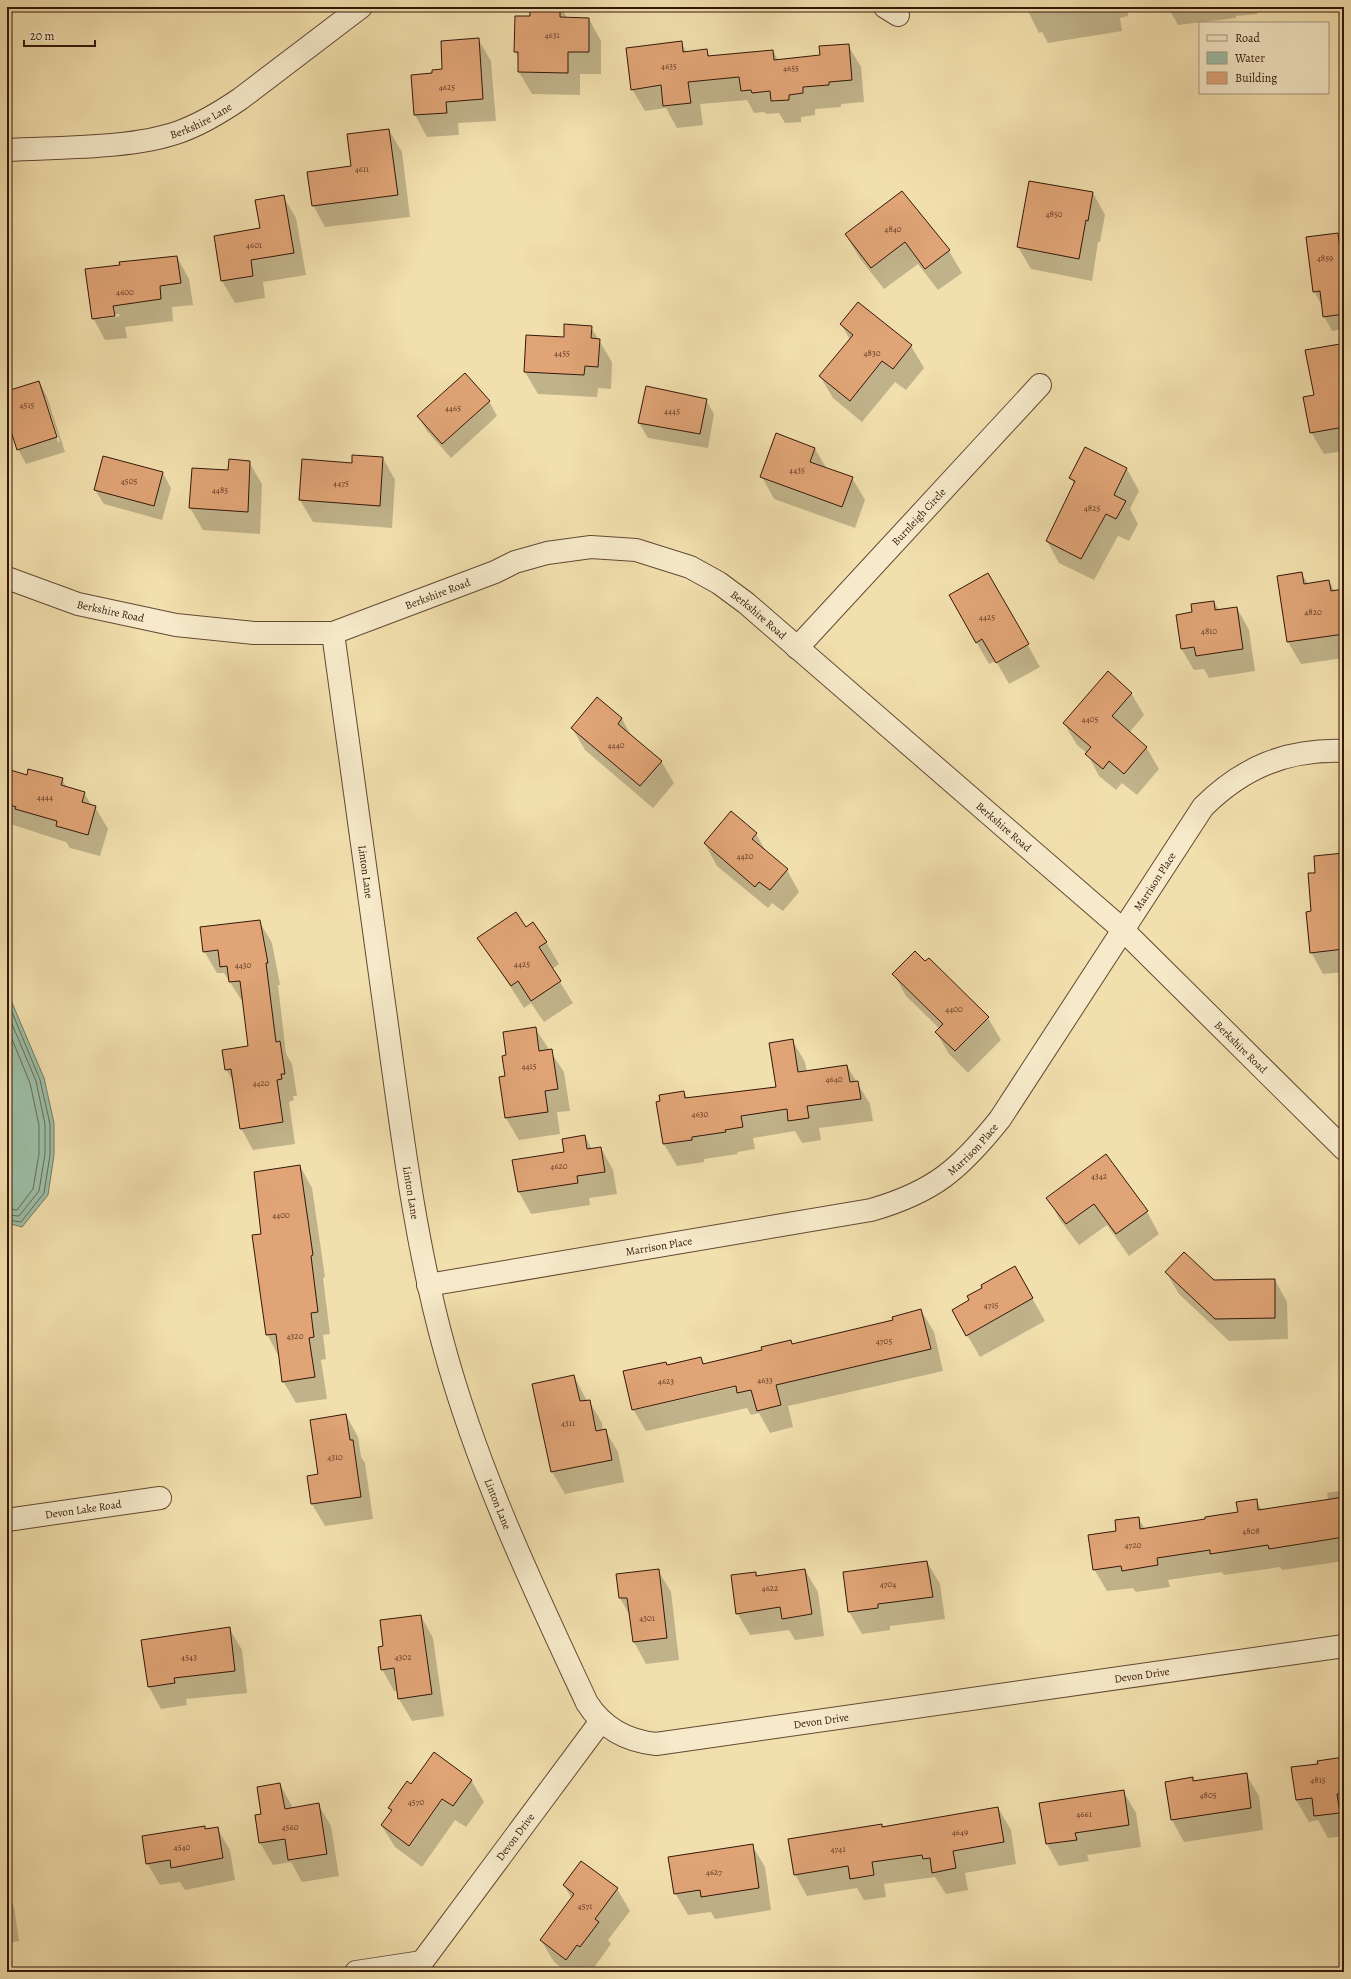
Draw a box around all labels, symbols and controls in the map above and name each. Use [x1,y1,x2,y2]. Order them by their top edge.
scale bar [24,22,95,48]
legend [1199,22,1329,94]
text: 20 m [30,28,54,44]
house number: 4631 [544,29,560,41]
text: Road [1235,30,1261,46]
text: Water [1234,50,1265,66]
house number: 4635 [661,60,677,72]
house number: 4655 [783,62,799,74]
text: Building [1235,70,1277,86]
house number: 4625 [439,81,455,93]
street label: Berkshire Lane [168,99,235,142]
house number: 4611 [355,163,369,175]
house number: 4850 [1045,208,1063,220]
house number: 4840 [884,223,902,235]
house number: 4601 [246,239,262,251]
house number: 4859 [1317,252,1333,264]
house number: 4600 [116,286,134,298]
house number: 4455 [554,347,570,359]
house number: 4830 [864,347,881,359]
house number: 4515 [20,399,35,411]
house number: 4465 [445,402,461,414]
house number: 4445 [664,405,680,417]
house number: 4435 [789,464,805,476]
house number: 4505 [121,475,137,487]
house number: 4475 [333,477,349,489]
house number: 4485 [212,484,228,496]
street label: Burnleigh Circle [888,484,949,549]
house number: 4825 [1084,502,1100,514]
street label: Berkshire Road [403,574,472,613]
street label: Berkshire Road [728,587,790,642]
street label: Berkshire Road [75,596,146,626]
house number: 4820 [1304,606,1322,618]
house number: 4425 [979,611,995,623]
house number: 4810 [1201,625,1217,637]
house number: 4405 [1082,713,1099,725]
house number: 4440 [607,739,625,751]
house number: 4444 [37,791,53,803]
street label: Berkshire Road [973,798,1035,855]
street label: Linton Lane [355,844,377,899]
street label: Marrison Place [1130,849,1179,914]
house number: 4420 [736,850,754,862]
house number: 4425 [514,958,530,970]
house number: 4430 [235,959,252,971]
house number: 4400 [945,1003,963,1015]
street label: Berkshire Road [1211,1017,1271,1077]
house number: 4415 [521,1060,537,1072]
house number: 4640 [825,1073,843,1085]
house number: 4420 [252,1077,270,1089]
house number: 4630 [692,1108,709,1120]
street label: Marrison Place [944,1120,1001,1179]
house number: 4620 [550,1160,568,1172]
street label: Linton Lane [399,1165,423,1220]
house number: 4342 [1091,1170,1108,1182]
house number: 4400 [272,1209,290,1221]
street label: Marrison Place [624,1233,693,1259]
house number: 4715 [984,1299,999,1311]
house number: 4320 [287,1330,304,1342]
house number: 4705 [876,1335,892,1347]
house number: 4633 [757,1374,773,1386]
house number: 4623 [658,1375,674,1387]
house number: 4311 [561,1417,575,1429]
house number: 4310 [327,1451,343,1463]
street label: Linton Lane [481,1476,515,1532]
street label: Devon Lake Road [44,1496,123,1522]
house number: 4808 [1242,1525,1260,1537]
house number: 4720 [1125,1539,1142,1551]
house number: 4704 [880,1578,896,1590]
house number: 4622 [762,1582,779,1594]
house number: 4301 [639,1612,655,1624]
house number: 4543 [181,1651,197,1663]
house number: 4302 [395,1651,412,1663]
street label: Devon Drive [1113,1663,1171,1686]
street label: Devon Drive [792,1709,850,1732]
house number: 4815 [1310,1774,1326,1786]
house number: 4805 [1199,1789,1217,1801]
house number: 4570 [408,1796,424,1808]
house number: 4661 [1076,1808,1092,1820]
street label: Devon Drive [492,1810,538,1864]
house number: 4560 [282,1821,299,1833]
house number: 4649 [952,1826,968,1838]
house number: 4540 [174,1841,191,1853]
house number: 4741 [830,1843,846,1855]
house number: 4627 [706,1866,722,1878]
house number: 4571 [578,1900,592,1912]

